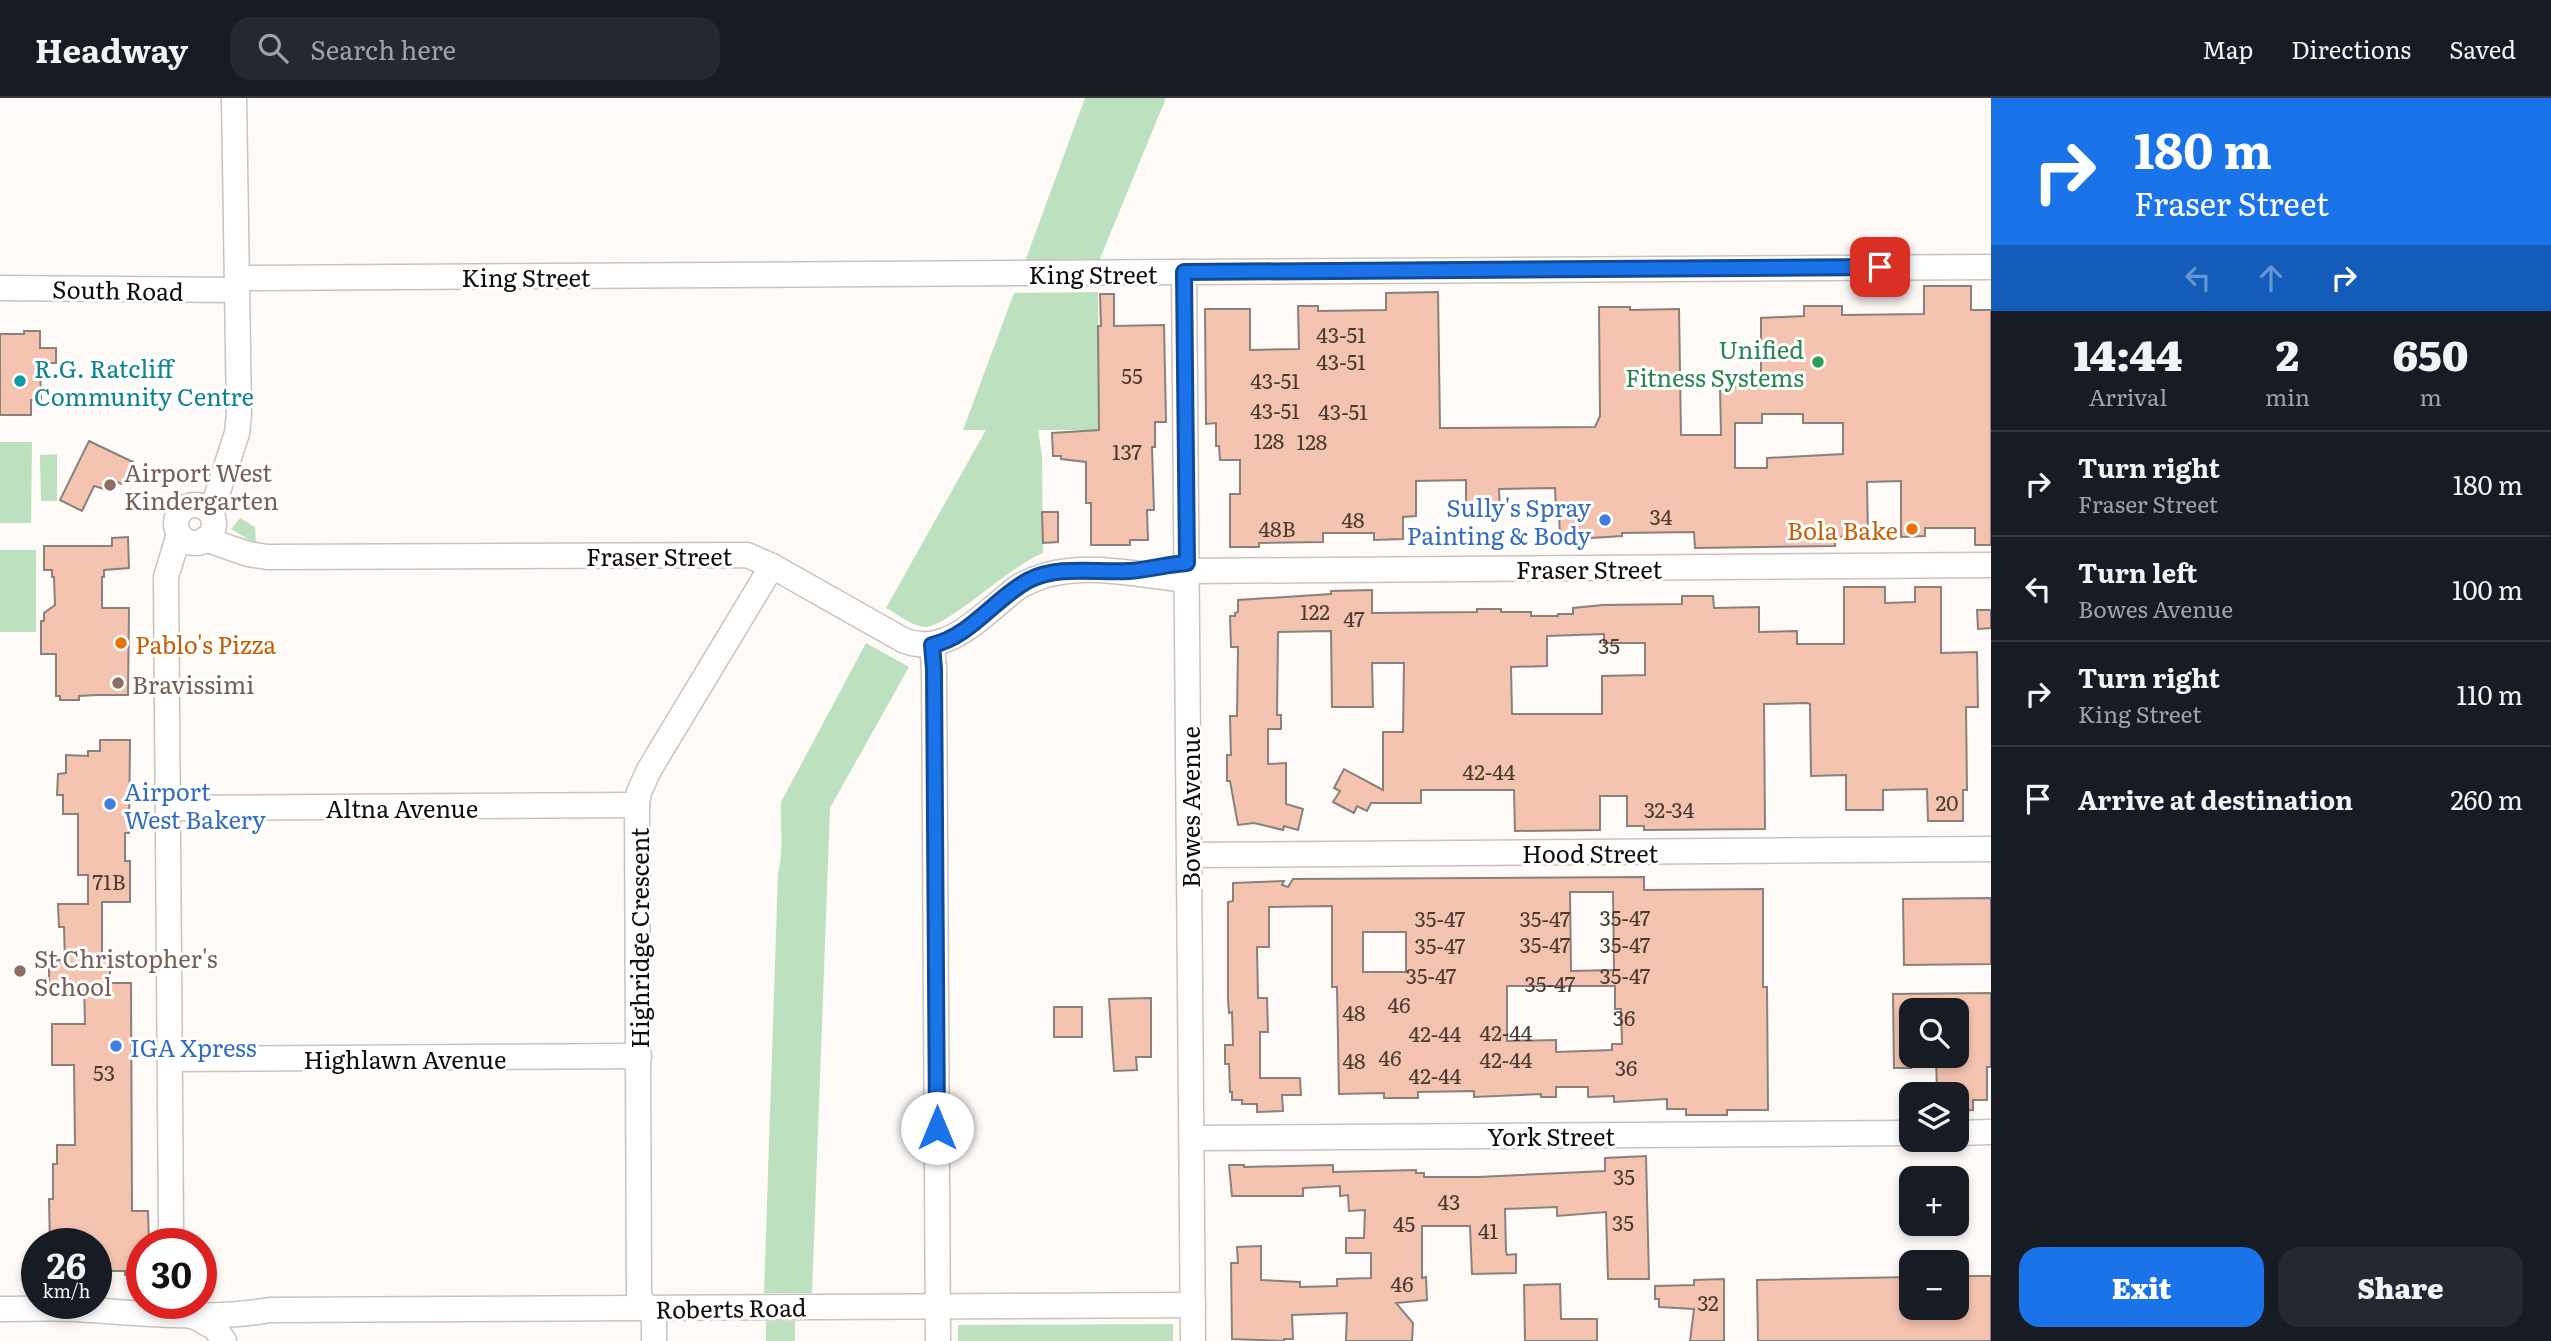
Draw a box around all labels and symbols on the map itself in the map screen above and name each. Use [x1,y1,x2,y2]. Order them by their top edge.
pin [1850,237,1910,297]
street label: King Street [1029,256,1158,291]
street label: King Street [462,259,591,294]
street label: South Road [52,270,184,308]
house number: 43-51 [1316,318,1366,349]
place label: Unified Fitness Systems [1625,331,1804,394]
house number: 43-51 [1316,345,1366,376]
place label: R.G. Ratcliff Community Centre [34,350,254,413]
marker: Unified Fitness Systems [1810,354,1826,370]
house number: 55 [1121,359,1143,390]
house number: 43-51 [1250,364,1300,395]
marker: R.G. Ratcliff Community Centre [12,373,28,389]
house number: 43-51 [1250,394,1300,425]
house number: 43-51 [1318,395,1368,426]
house number: 128 [1254,424,1284,455]
house number: 128 [1297,425,1327,456]
house number: 137 [1112,435,1142,466]
place label: Airport West Kindergarten [124,454,279,517]
marker: Airport West Kindergarten [102,477,118,493]
place label: Sully's Spray Painting & Body [1407,489,1591,552]
house number: 34 [1650,500,1673,531]
house number: 48 [1341,503,1365,534]
house number: 48B [1258,512,1296,543]
marker: Sully's Spray Painting & Body [1597,512,1613,528]
place label: Bola Bake [1787,512,1898,547]
marker: Bola Bake [1904,521,1920,537]
street label: Fraser Street [586,538,732,573]
street label: Fraser Street [1516,551,1662,586]
house number: 122 [1300,595,1330,626]
house number: 47 [1343,602,1365,633]
place label: Pablo's Pizza [135,626,276,661]
house number: 35 [1598,629,1620,660]
marker: Pablo's Pizza [113,635,129,651]
place label: Bravissimi [132,666,254,701]
marker: Bravissimi [110,675,126,691]
street label: Bowes Avenue [1172,726,1207,888]
house number: 42-44 [1463,755,1516,786]
place label: Airport West Bakery [124,773,266,836]
house number: 20 [1936,786,1958,817]
street label: Altna Avenue [326,790,478,825]
house number: 32-34 [1644,793,1695,824]
marker: Airport West Bakery [102,796,118,812]
street label: Highridge Crescent [621,827,656,1048]
street label: Hood Street [1522,835,1658,870]
house number: 71B [92,865,126,896]
house number: 35-47 [1600,901,1651,932]
house number: 35-47 [1415,902,1466,933]
house number: 35-47 [1520,902,1571,933]
house number: 35-47 [1520,928,1571,959]
house number: 35-47 [1600,928,1651,959]
house number: 35-47 [1415,929,1466,960]
place label: St Christopher's School [34,940,218,1003]
house number: 35-47 [1406,959,1457,990]
house number: 35-47 [1600,959,1651,990]
marker: St Christopher's School [12,963,28,979]
house number: 35-47 [1525,967,1576,998]
house number: 46 [1388,988,1410,1019]
house number: 48 [1342,996,1366,1027]
house number: 36 [1613,1001,1635,1032]
house number: 42-44 [1480,1016,1533,1047]
house number: 42-44 [1409,1017,1462,1048]
place label: IGA Xpress [130,1029,257,1064]
marker: IGA Xpress [108,1038,124,1054]
street label: Highlawn Avenue [304,1041,506,1076]
house number: 46 [1379,1041,1401,1072]
house number: 42-44 [1480,1043,1533,1074]
house number: 48 [1342,1044,1366,1075]
house number: 36 [1615,1051,1637,1082]
house number: 53 [93,1056,115,1087]
house number: 42-44 [1409,1059,1462,1090]
position arrow [900,1091,974,1165]
street label: York Street [1487,1118,1615,1153]
house number: 35 [1613,1160,1635,1191]
house number: 43 [1438,1185,1460,1216]
house number: 35 [1612,1206,1634,1237]
house number: 45 [1393,1207,1415,1238]
house number: 41 [1478,1214,1499,1245]
speed limit sign: 30 [126,1228,217,1319]
house number: 46 [1391,1267,1413,1298]
house number: 32 [1697,1286,1719,1317]
street label: Roberts Road [655,1288,807,1326]

